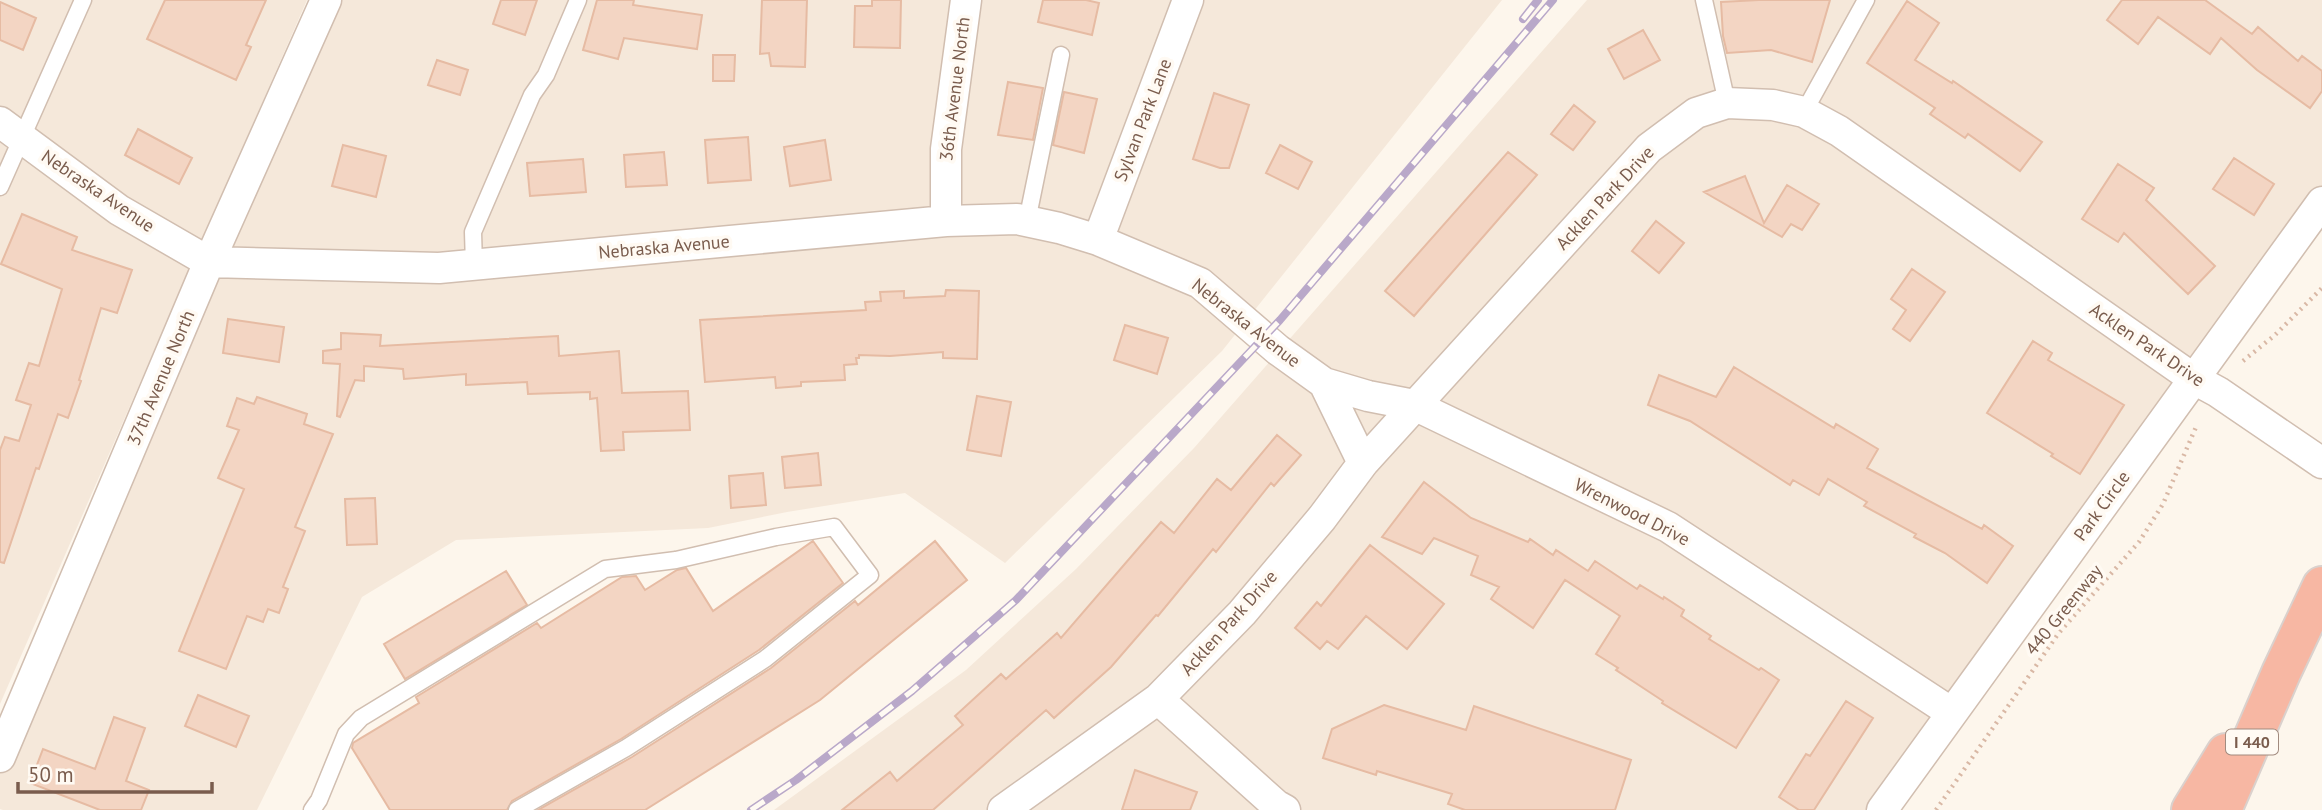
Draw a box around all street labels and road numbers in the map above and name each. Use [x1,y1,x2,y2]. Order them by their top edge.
street label: 36th Avenue North [934,15,975,162]
street label: Sylvan Park Lane [1109,55,1177,184]
street label: Acklen Park Drive [1551,141,1659,254]
street label: Nebraska Avenue [37,144,159,237]
street label: Nebraska Avenue [597,229,731,264]
street label: Nebraska Avenue [1187,273,1305,372]
street label: Acklen Park Drive [2085,298,2209,392]
street label: 37th Avenue North [122,307,199,449]
street label: Park Circle [2068,466,2135,545]
street label: Wrenwood Drive [1571,473,1694,551]
street label: 440 Greenway [2020,559,2107,660]
street label: Acklen Park Drive [1175,565,1282,680]
road number: I 440 [2226,730,2278,754]

